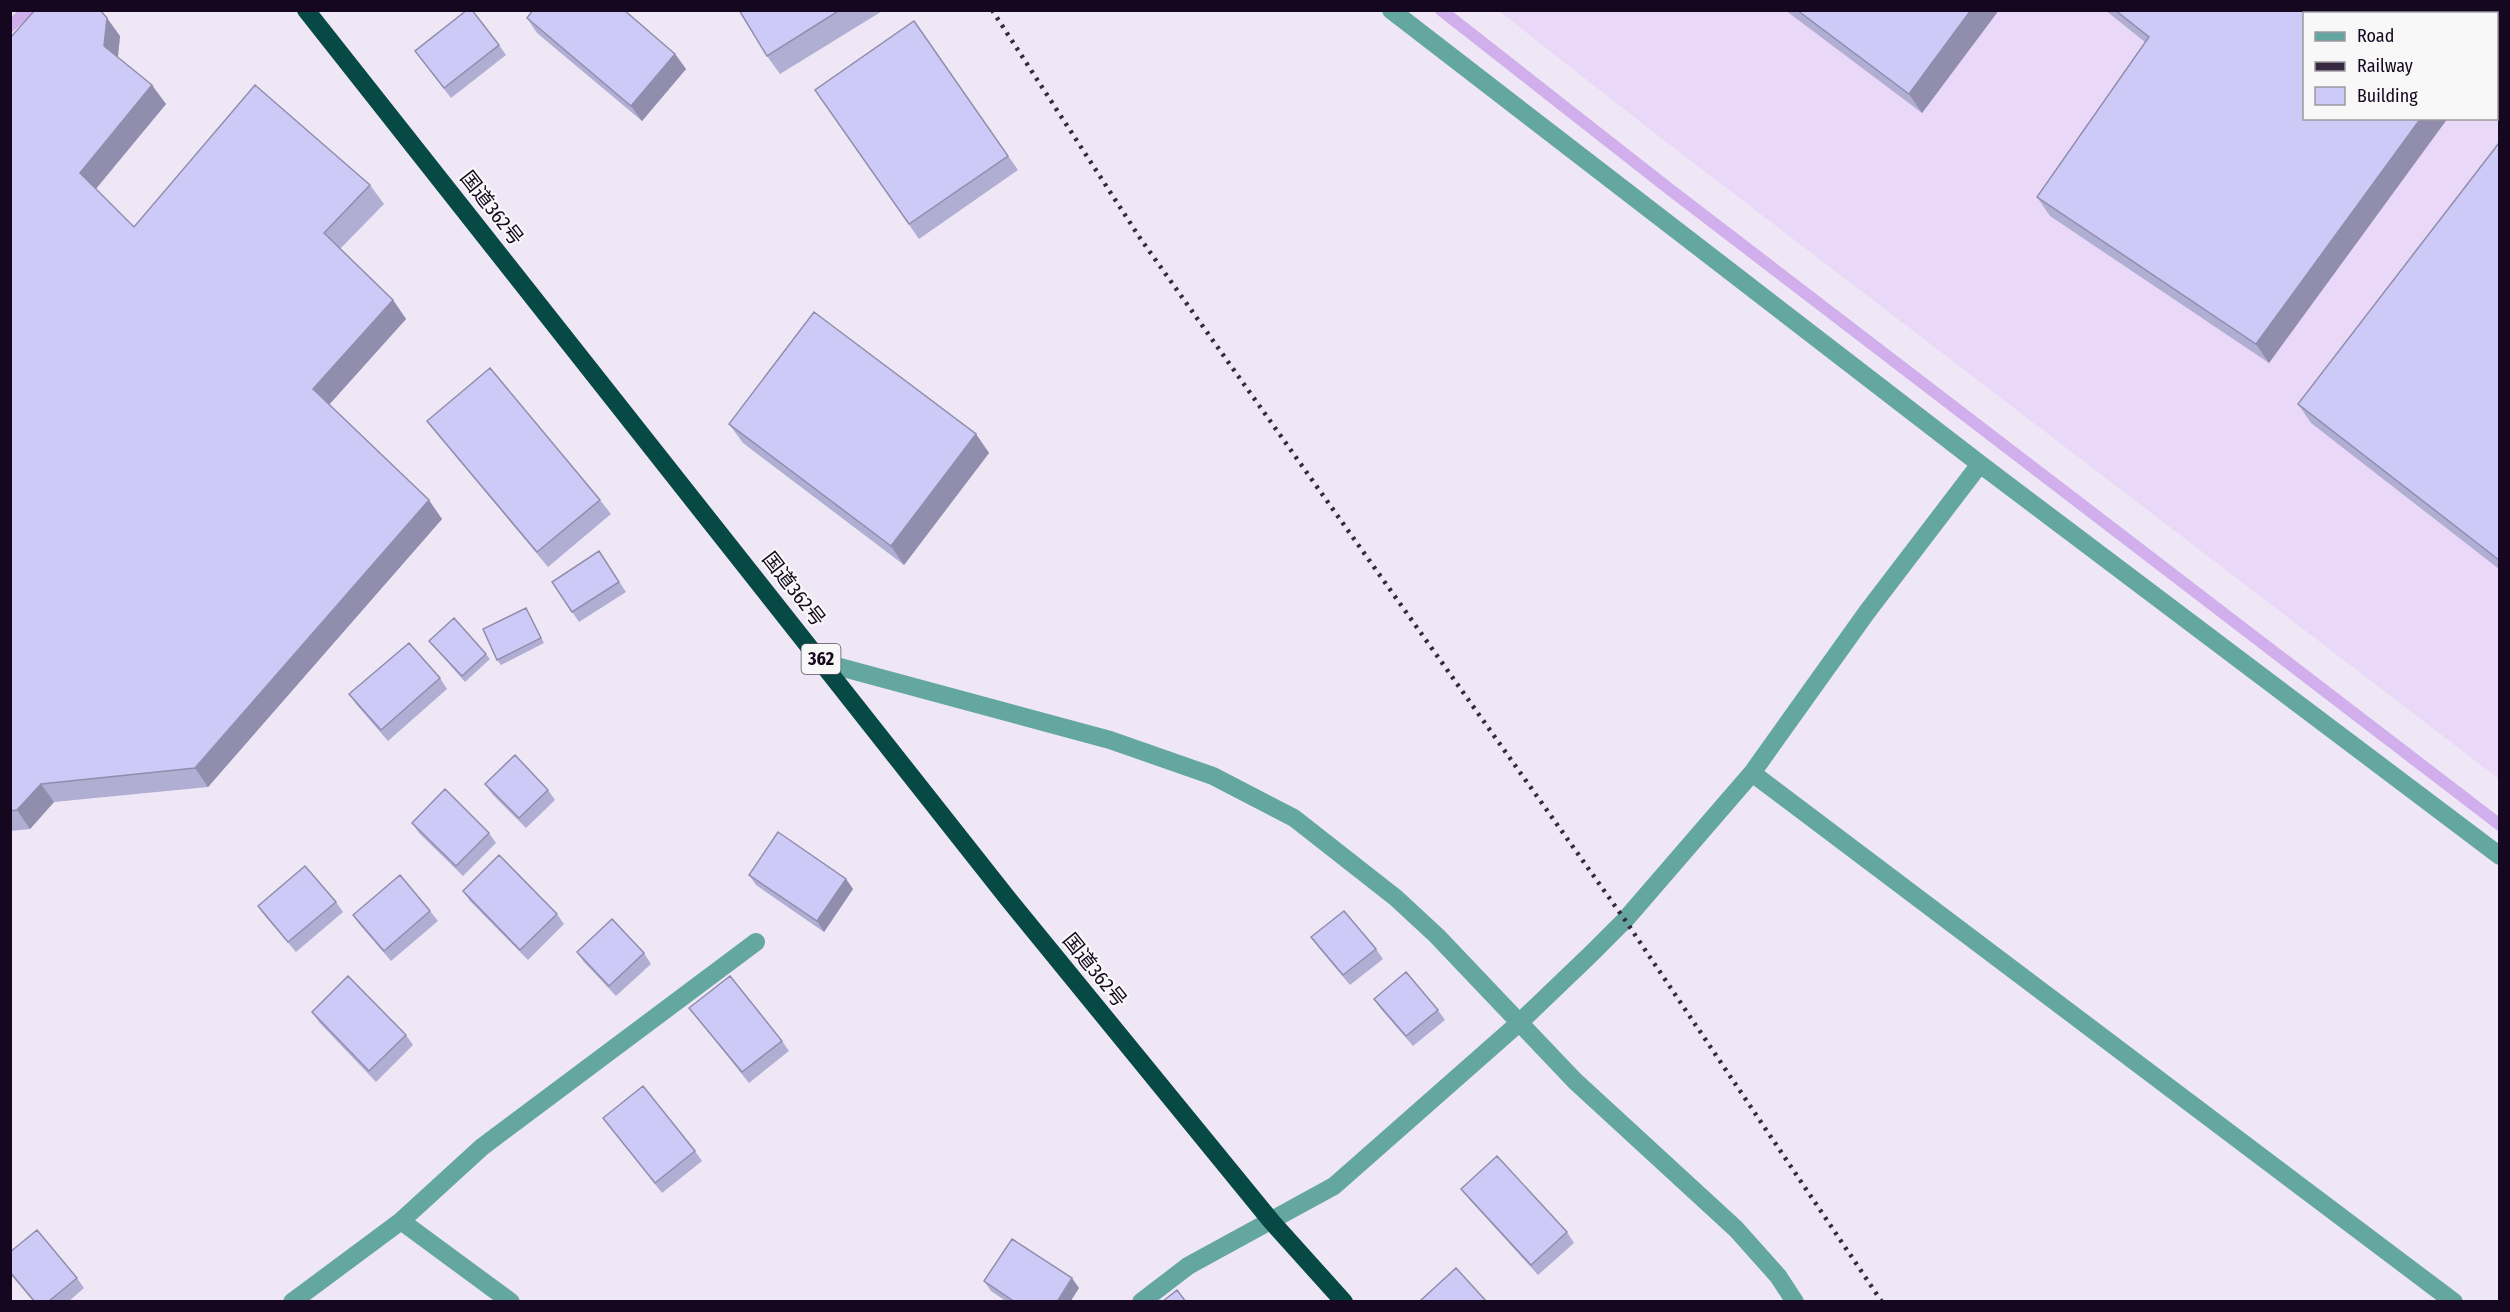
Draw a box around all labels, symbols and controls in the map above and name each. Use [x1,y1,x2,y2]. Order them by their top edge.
legend [2303,12,2498,120]
text: Road [2357,25,2394,47]
text: Railway [2357,55,2413,77]
text: Building [2357,85,2418,107]
street label: 国道362号 [456,166,528,250]
street label: 国道362号 [758,547,830,631]
road number: 362 [802,644,840,674]
street label: 国道362号 [1058,928,1132,1012]

